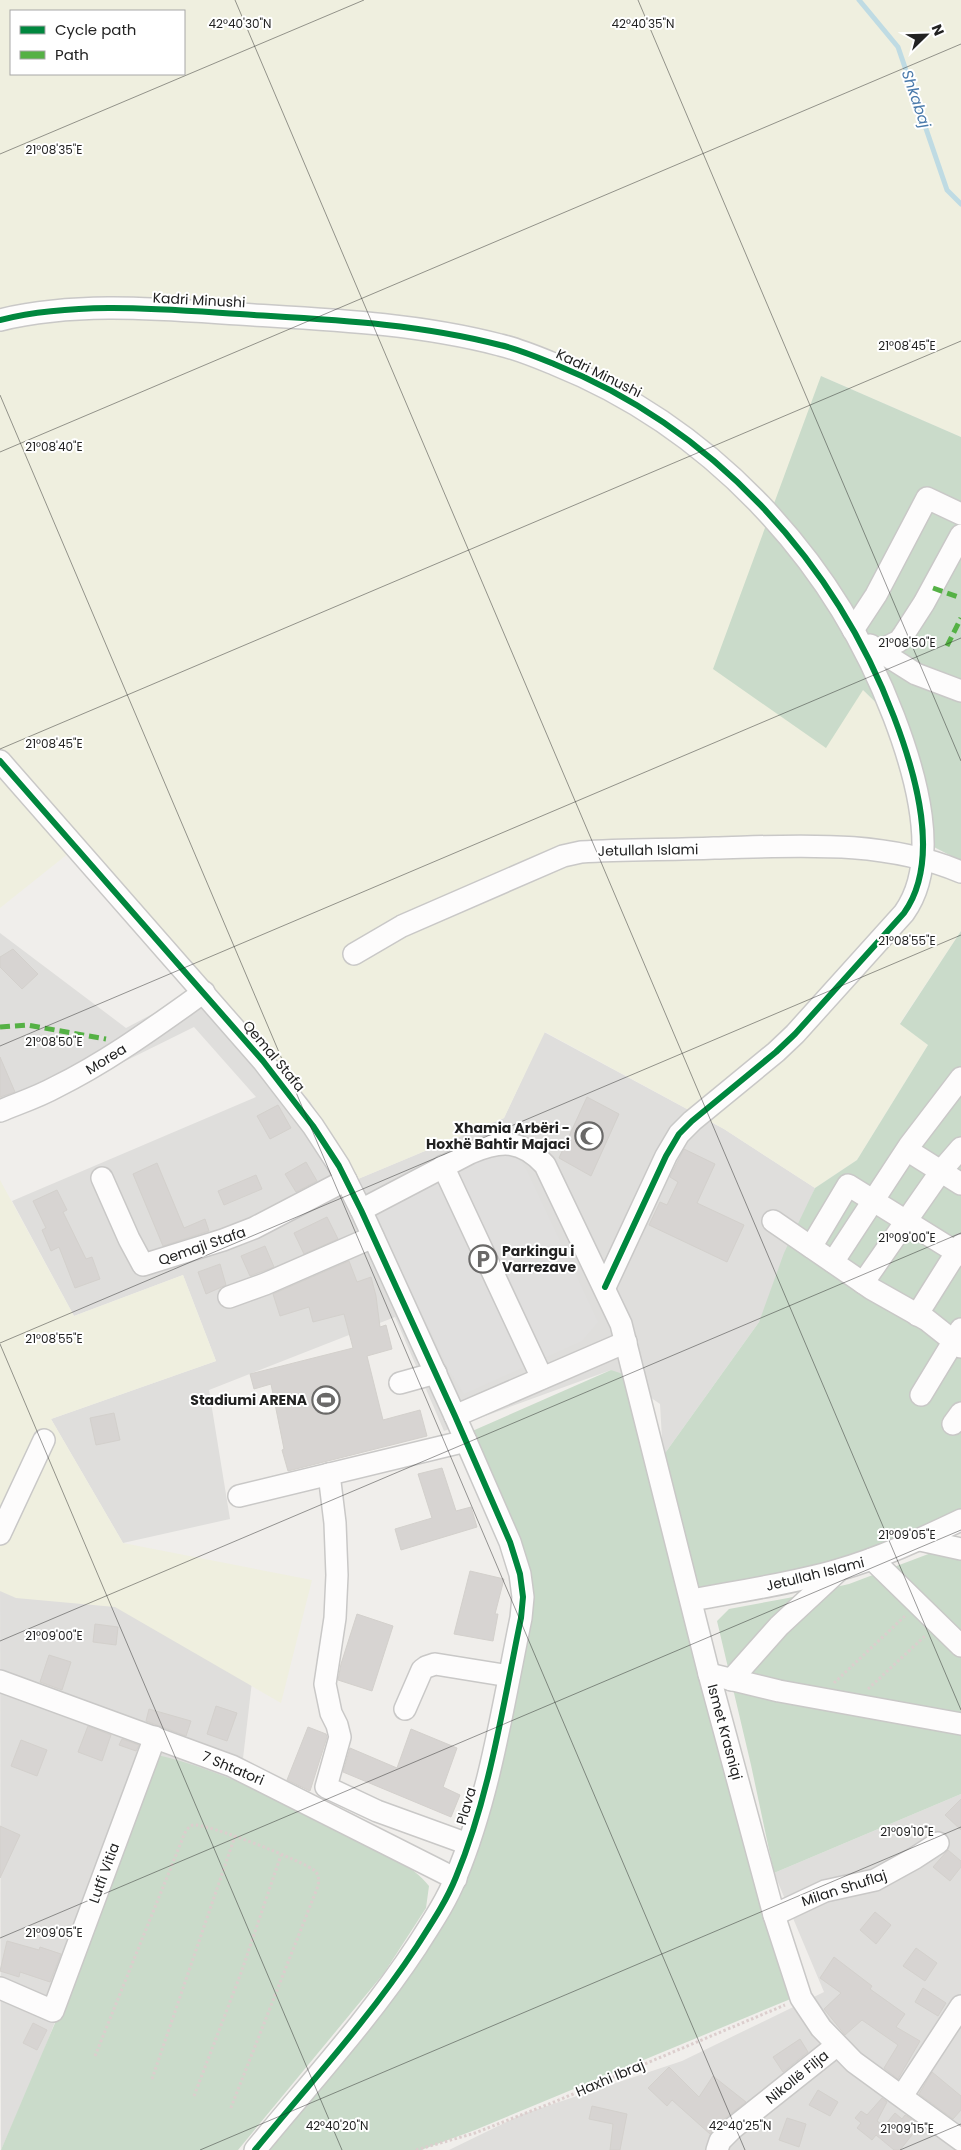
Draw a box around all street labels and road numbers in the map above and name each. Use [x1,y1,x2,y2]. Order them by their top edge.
street label: Kadri Minushi [152,288,246,312]
street label: Kadri Minushi [553,344,645,402]
street label: Jetullah Islami [597,839,699,861]
street label: Qemal Stafa [238,1016,310,1096]
street label: Morea [82,1039,130,1079]
street label: Qemajl Stafa [156,1222,248,1270]
street label: Jetullah Islami [764,1552,866,1596]
street label: Ismet Krasniqi [703,1682,747,1782]
street label: 7 Shtatori [199,1746,267,1790]
street label: Plava [451,1785,481,1827]
street label: Lutfi Vitia [84,1840,124,1906]
street label: Milan Shuflaj [799,1865,889,1911]
street label: Nikollë Filja [761,2045,833,2109]
street label: Haxhi Ibraj [572,2055,648,2101]

